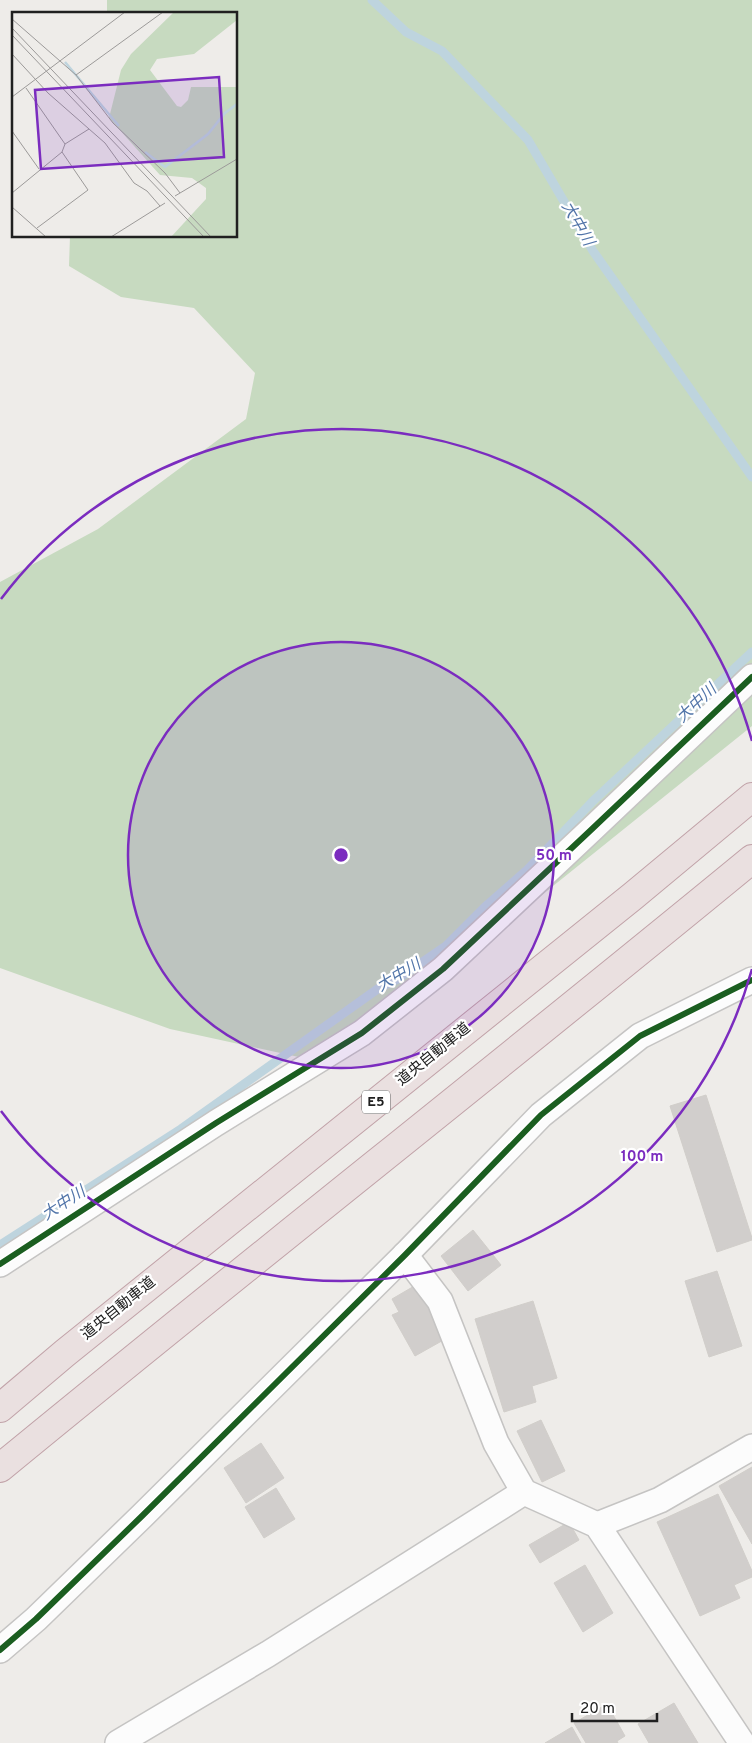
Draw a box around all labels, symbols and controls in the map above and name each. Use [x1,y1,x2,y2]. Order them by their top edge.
inset map [12,12,238,238]
water label: 大中川 [556,198,599,252]
water label: 大中川 [673,679,723,728]
centre of rings [332,846,350,864]
text: 50 m [536,847,572,866]
water label: 大中川 [373,954,426,997]
street label: 道央自動車道 [393,1019,475,1091]
road number: E5 [362,1090,390,1114]
text: 100 m [621,1148,663,1167]
water label: 大中川 [38,1181,91,1225]
street label: 道央自動車道 [78,1273,160,1345]
scale bar [572,1690,657,1722]
text: 20 m [580,1700,615,1719]

